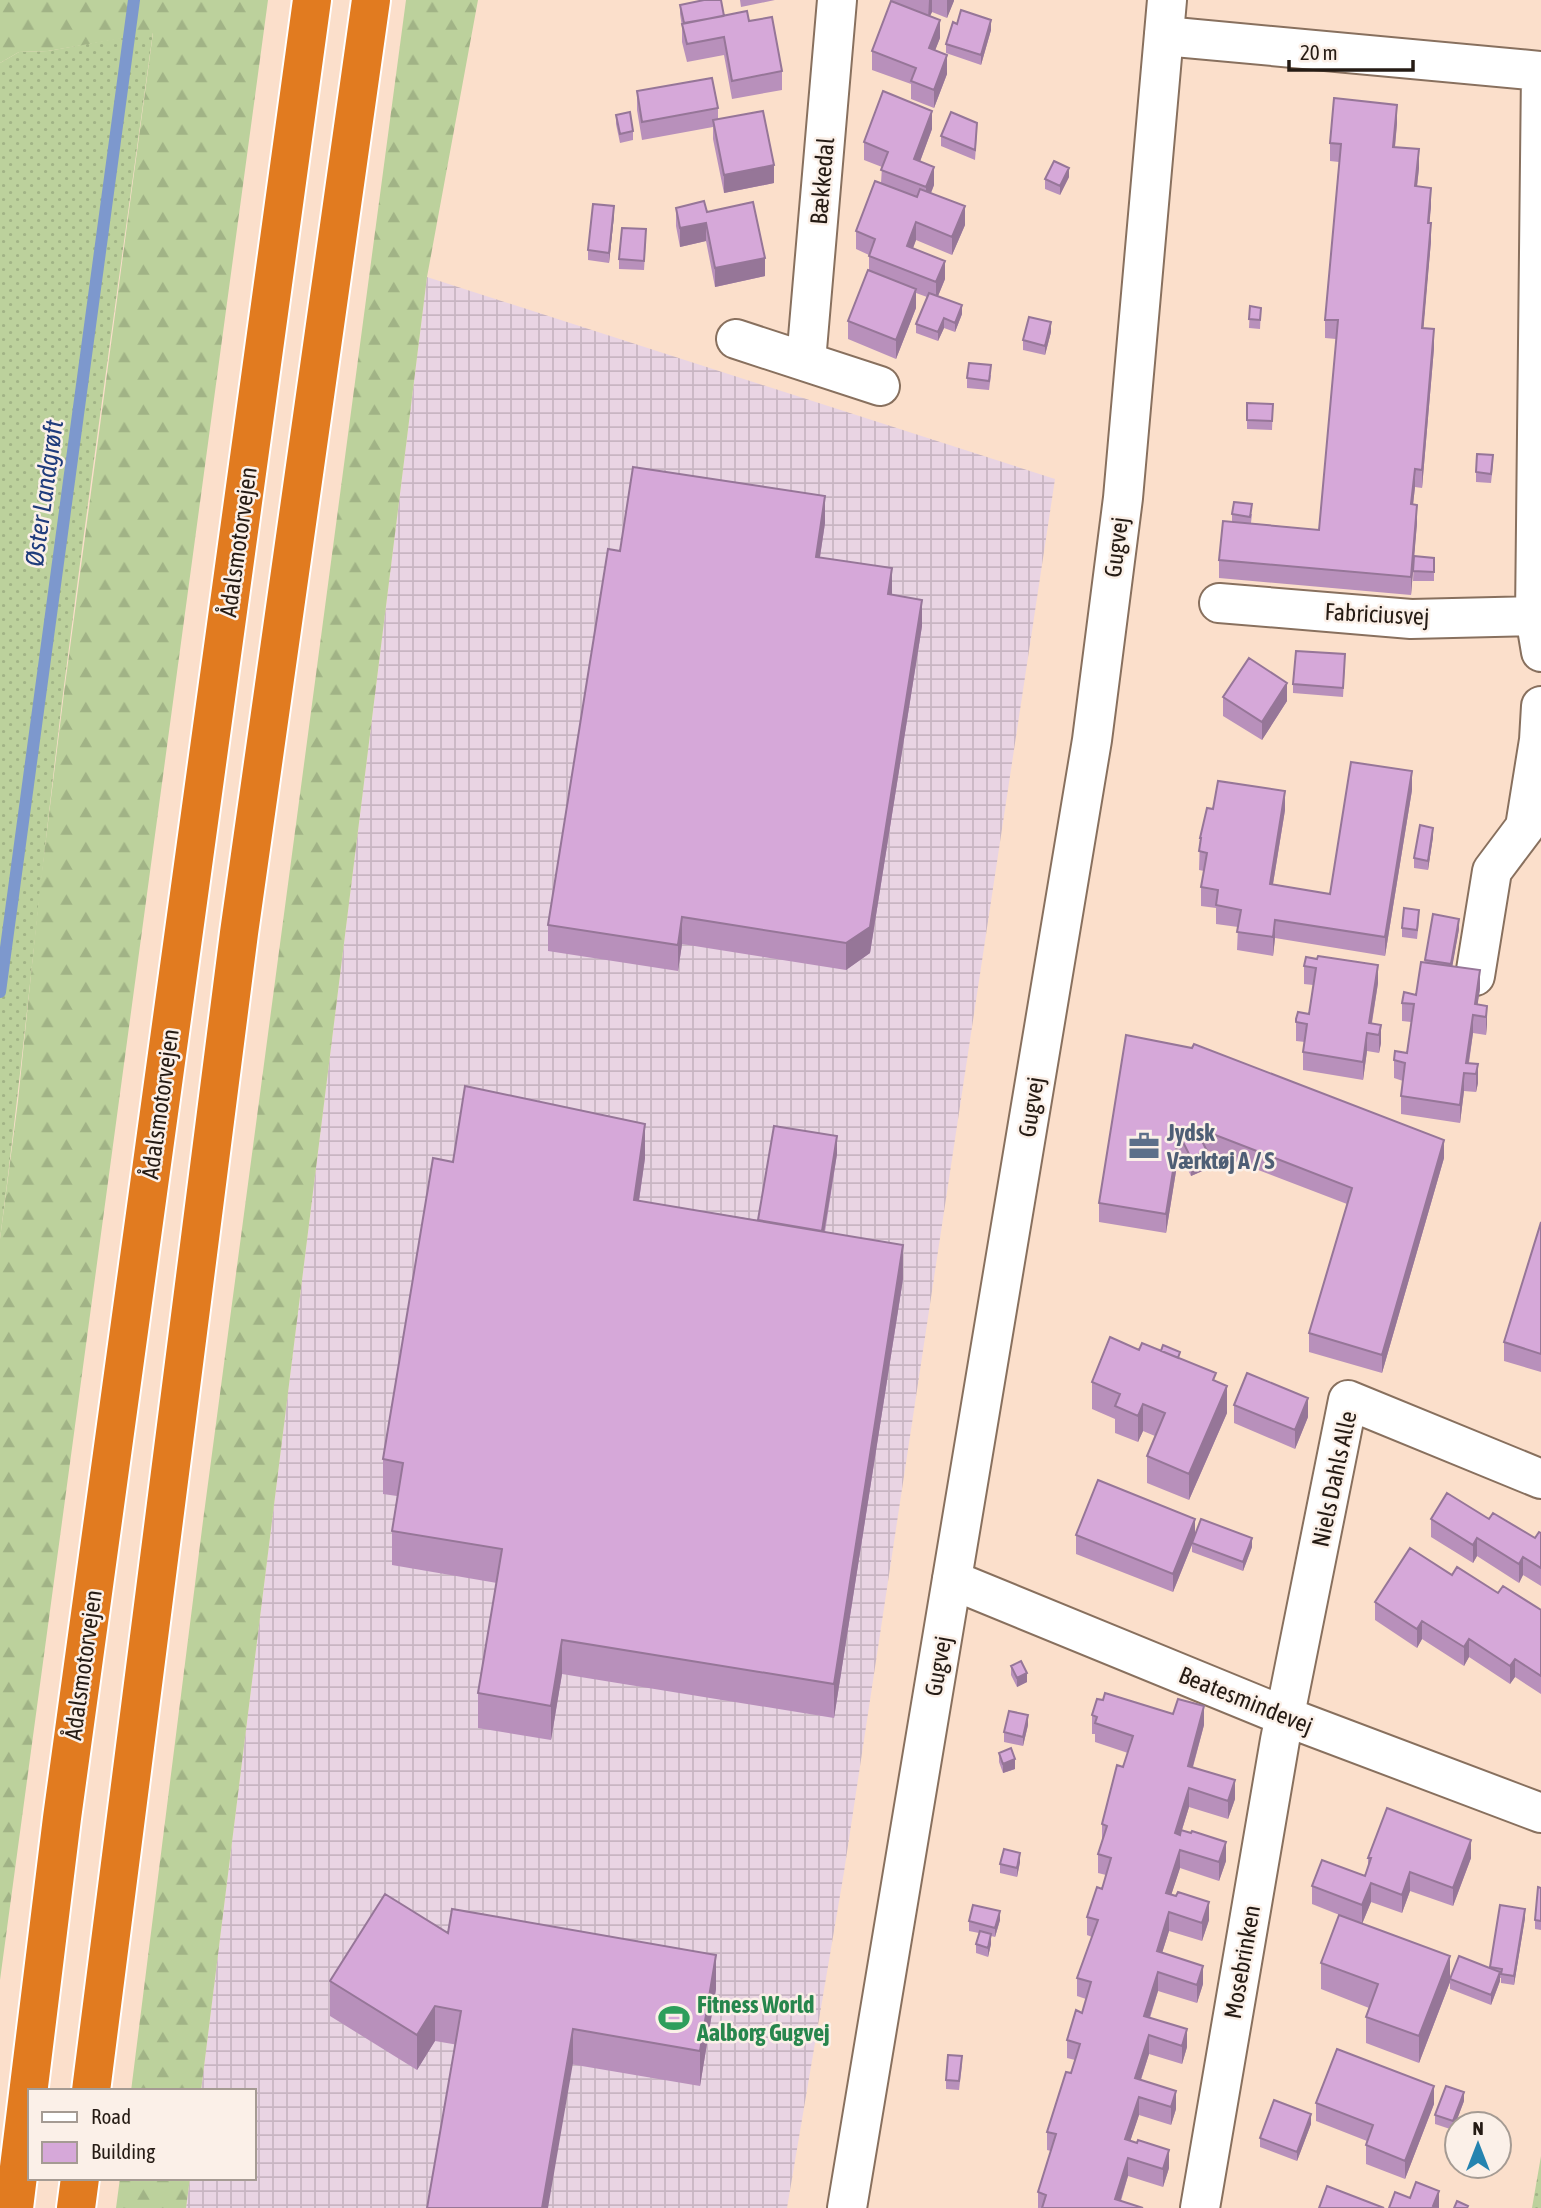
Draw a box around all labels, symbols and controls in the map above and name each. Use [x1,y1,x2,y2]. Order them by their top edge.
scale bar [1289,28,1413,72]
text: 20 m [1300,40,1338,64]
street label: Bækkedal [805,136,839,226]
water label: Øster Landgrøft [19,417,69,568]
street label: Ådalsmotorvejen [213,465,262,619]
street label: Gugvej [1099,515,1133,579]
street label: Fabriciusvej [1324,598,1430,630]
street label: Ådalsmotorvejen [135,1027,184,1181]
street label: Gugvej [1013,1075,1049,1139]
place label: Jydsk Værktøj A / S [1166,1119,1275,1174]
office icon: Jydsk Værktøj A / S [1127,1129,1161,1163]
street label: Niels Dahls Alle [1306,1409,1362,1549]
street label: Ådalsmotorvejen [58,1588,107,1742]
street label: Gugvej [919,1634,957,1698]
street label: Beatesmindevej [1175,1661,1317,1739]
street label: Mosebrinken [1219,1903,1265,2021]
place label: Fitness World Aalborg Gugvej [696,1991,830,2046]
sports icon: Fitness World Aalborg Gugvej [657,2001,691,2035]
legend [28,2089,256,2180]
text: Road [91,2104,131,2128]
north arrow [1443,2110,1513,2180]
text: N [1472,2117,1484,2139]
text: Building [91,2139,155,2163]

